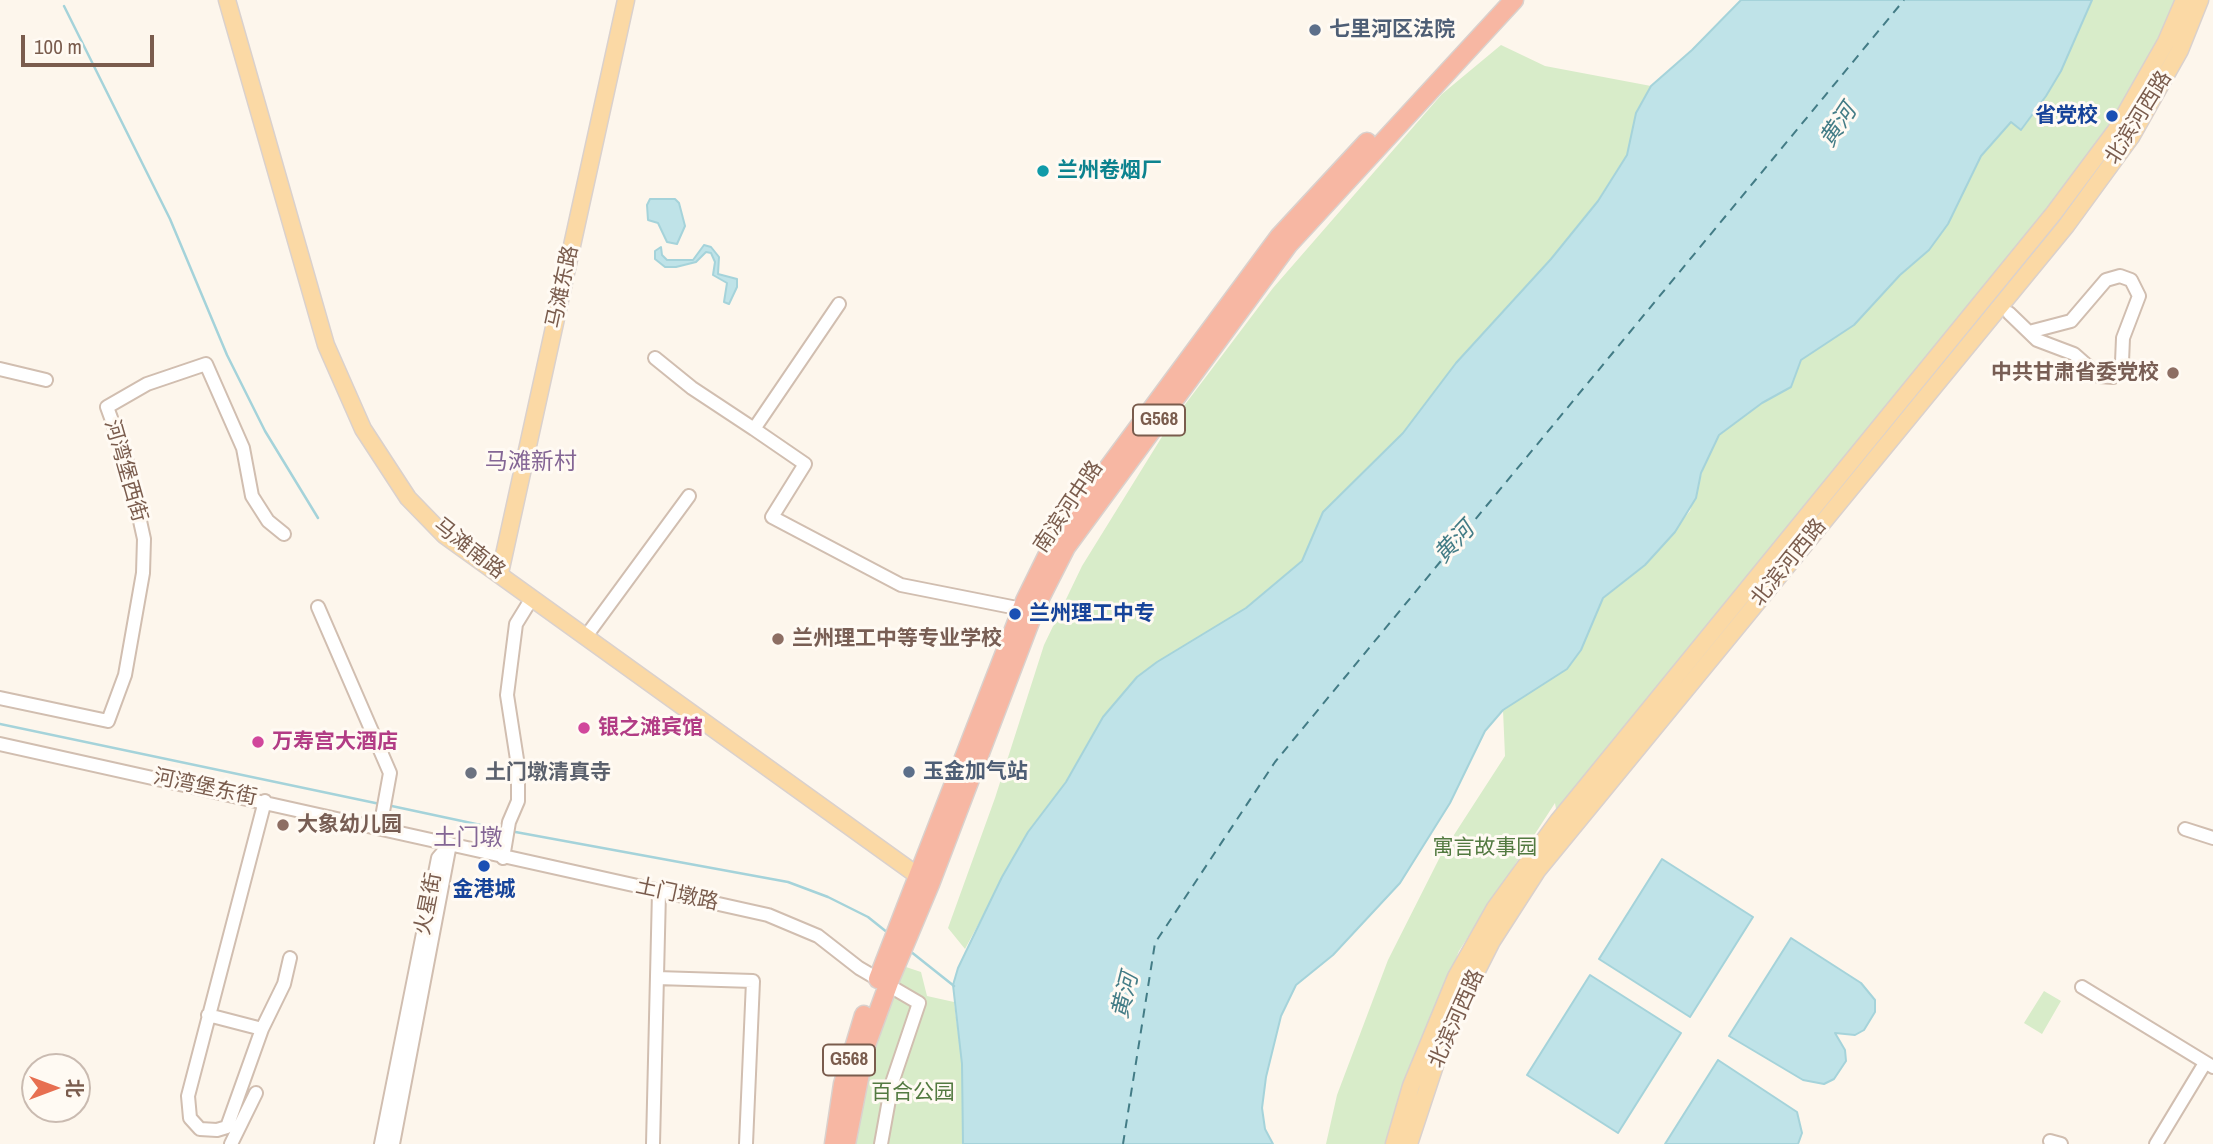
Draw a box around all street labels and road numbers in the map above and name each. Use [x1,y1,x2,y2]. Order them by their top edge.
street label: 北滨河西路 [2100,67,2178,169]
street label: 马滩东路 [542,243,584,331]
road number: G568 [1133,404,1185,436]
street label: 河湾堡西街 [98,417,152,525]
street label: 南滨河中路 [1029,456,1109,558]
street label: 马滩南路 [428,513,510,585]
street label: 北滨河西路 [1746,514,1832,612]
street label: 河湾堡东街 [151,765,259,811]
street label: 火星街 [411,871,447,937]
street label: 土门墩路 [633,874,721,916]
street label: 北滨河西路 [1424,966,1490,1072]
road number: G568 [823,1044,875,1076]

